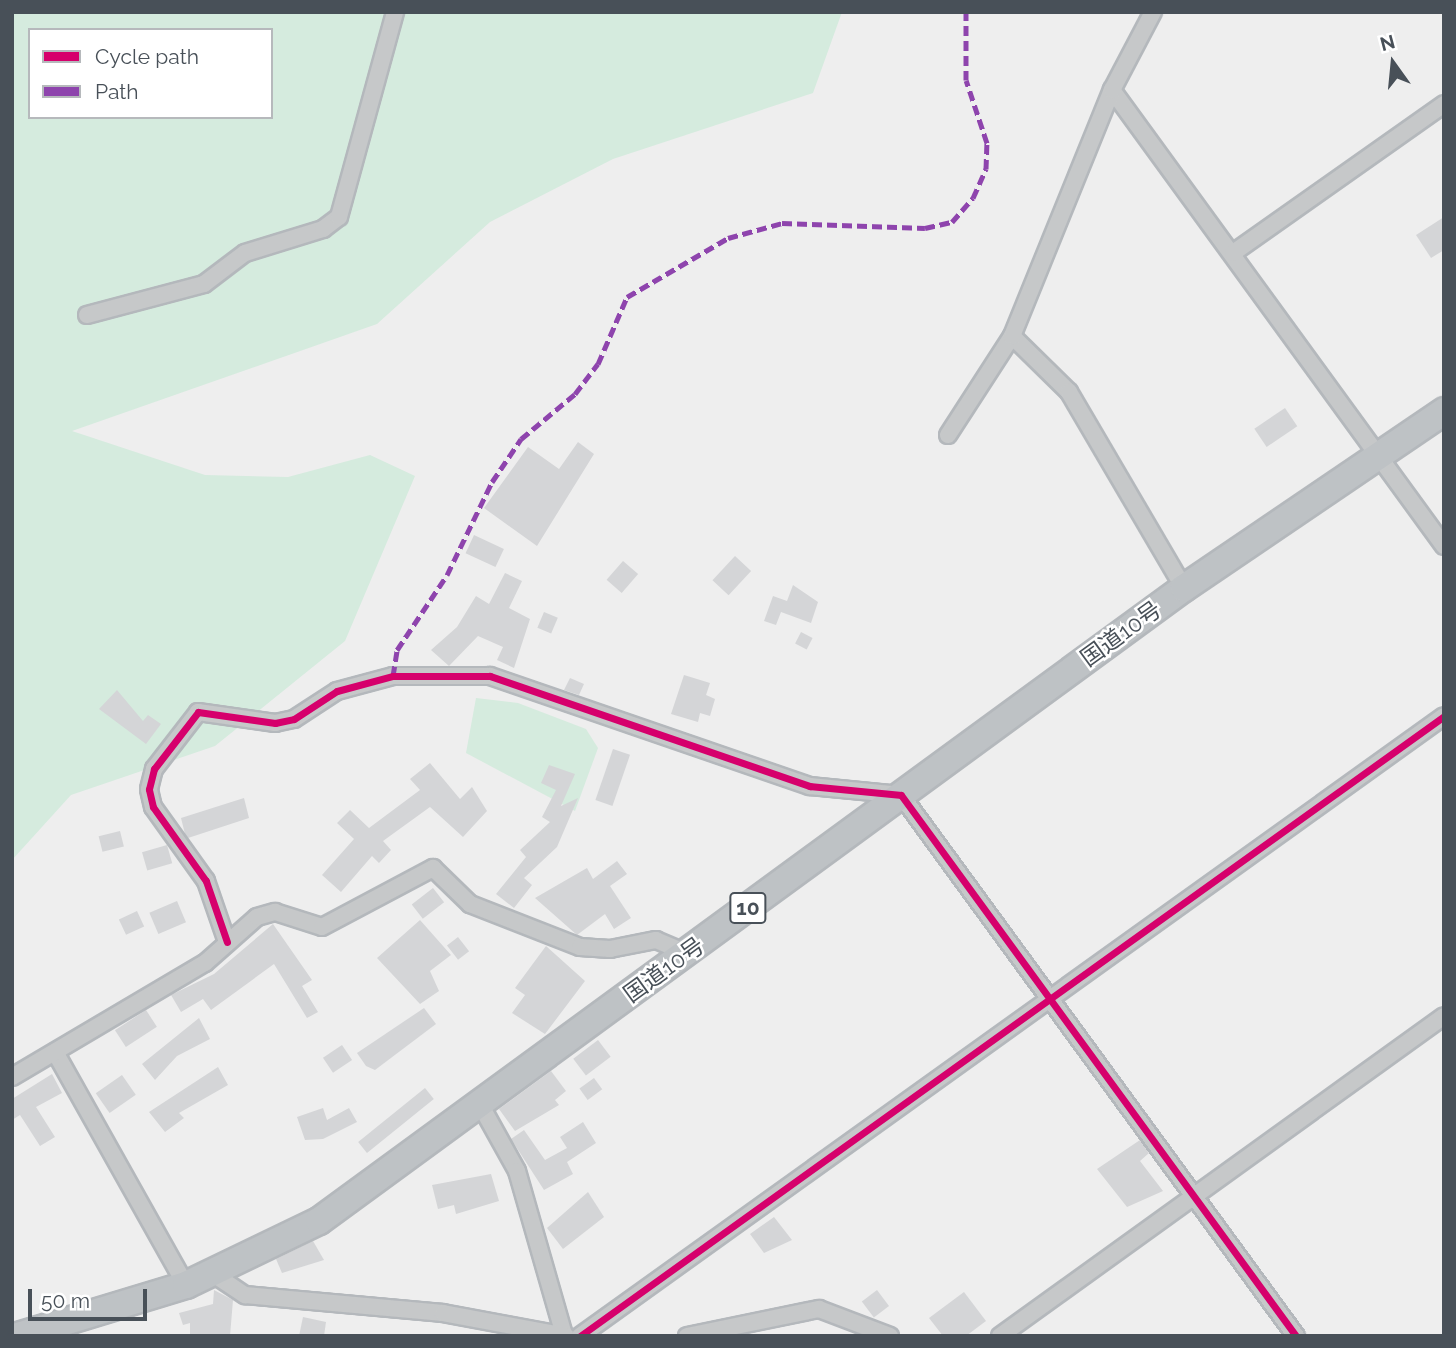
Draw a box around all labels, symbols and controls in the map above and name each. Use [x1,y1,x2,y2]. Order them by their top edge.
legend [28,28,273,119]
north arrow [1358,28,1428,98]
text: N [1378,30,1397,55]
text: Cycle path [95,44,199,69]
text: Path [95,79,139,104]
street label: 国道10号 [1075,596,1167,672]
road number: 10 [729,890,767,926]
street label: 国道10号 [618,932,710,1008]
scale bar [32,1274,150,1318]
text: 50 m [41,1288,90,1313]

